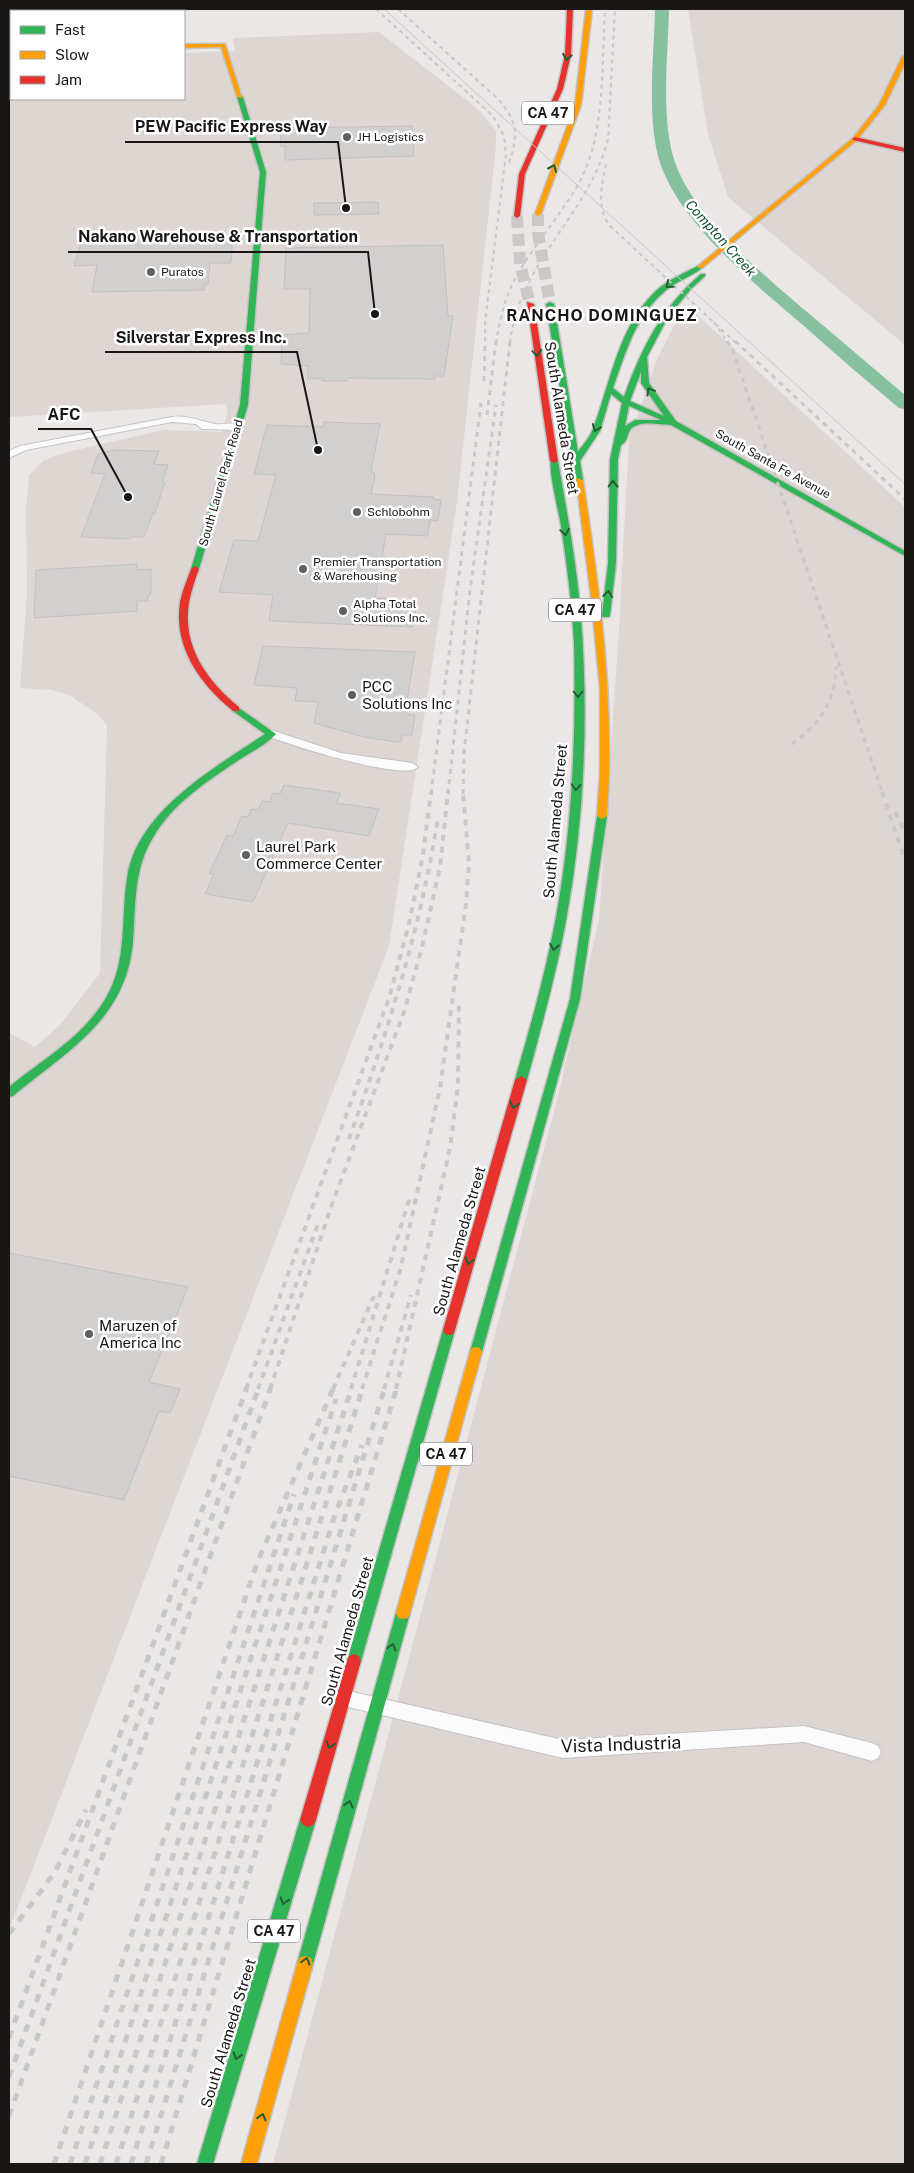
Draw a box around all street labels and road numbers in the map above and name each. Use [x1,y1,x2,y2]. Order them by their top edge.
road number: CA 47 [522,102,574,125]
street label: South Alameda Street [541,340,583,496]
street label: South Laurel Park Road [196,418,246,548]
street label: South Santa Fe Avenue [713,426,833,502]
road number: CA 47 [549,598,601,622]
street label: South Alameda Street [540,743,570,899]
street label: South Alameda Street [429,1164,489,1318]
road number: CA 47 [420,1442,472,1466]
street label: South Alameda Street [317,1554,377,1708]
street label: Vista Industria [560,1731,682,1757]
road number: CA 47 [248,1920,300,1942]
street label: South Alameda Street [197,1956,259,2110]

